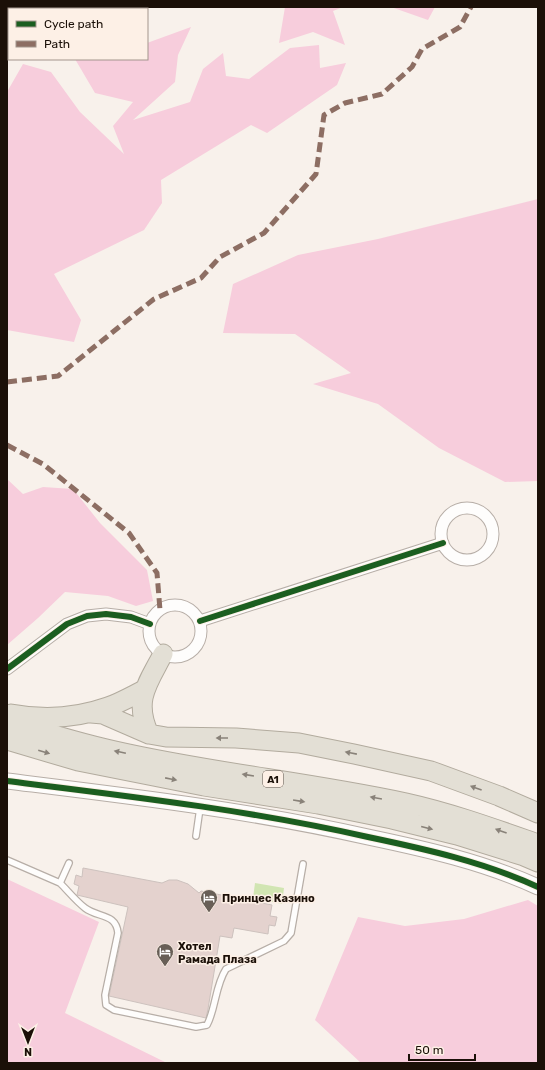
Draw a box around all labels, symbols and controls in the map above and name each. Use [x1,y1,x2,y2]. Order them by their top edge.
legend [8,8,148,60]
text: Cycle path [44,17,103,31]
text: Path [44,37,70,51]
one-way arrow [215,735,228,741]
one-way arrow [114,748,126,754]
one-way arrow [39,749,51,755]
one-way arrow [345,750,357,756]
road number: A1 [263,771,283,787]
one-way arrow [242,772,254,778]
one-way arrow [165,777,177,783]
one-way arrow [470,784,482,790]
one-way arrow [370,794,382,800]
one-way arrow [293,798,305,804]
one-way arrow [420,825,433,831]
one-way arrow [495,828,507,834]
hotel icon: Принцес Казино [199,888,219,913]
place label: Принцес Казино [222,892,315,905]
place label: Хотел Рамада Плаза [178,940,257,966]
hotel icon: Хотел Рамада Плаза [155,942,175,967]
north arrow [8,1022,48,1062]
scale bar [409,1036,475,1062]
text: 50 m [415,1043,443,1057]
text: N [24,1045,32,1058]

